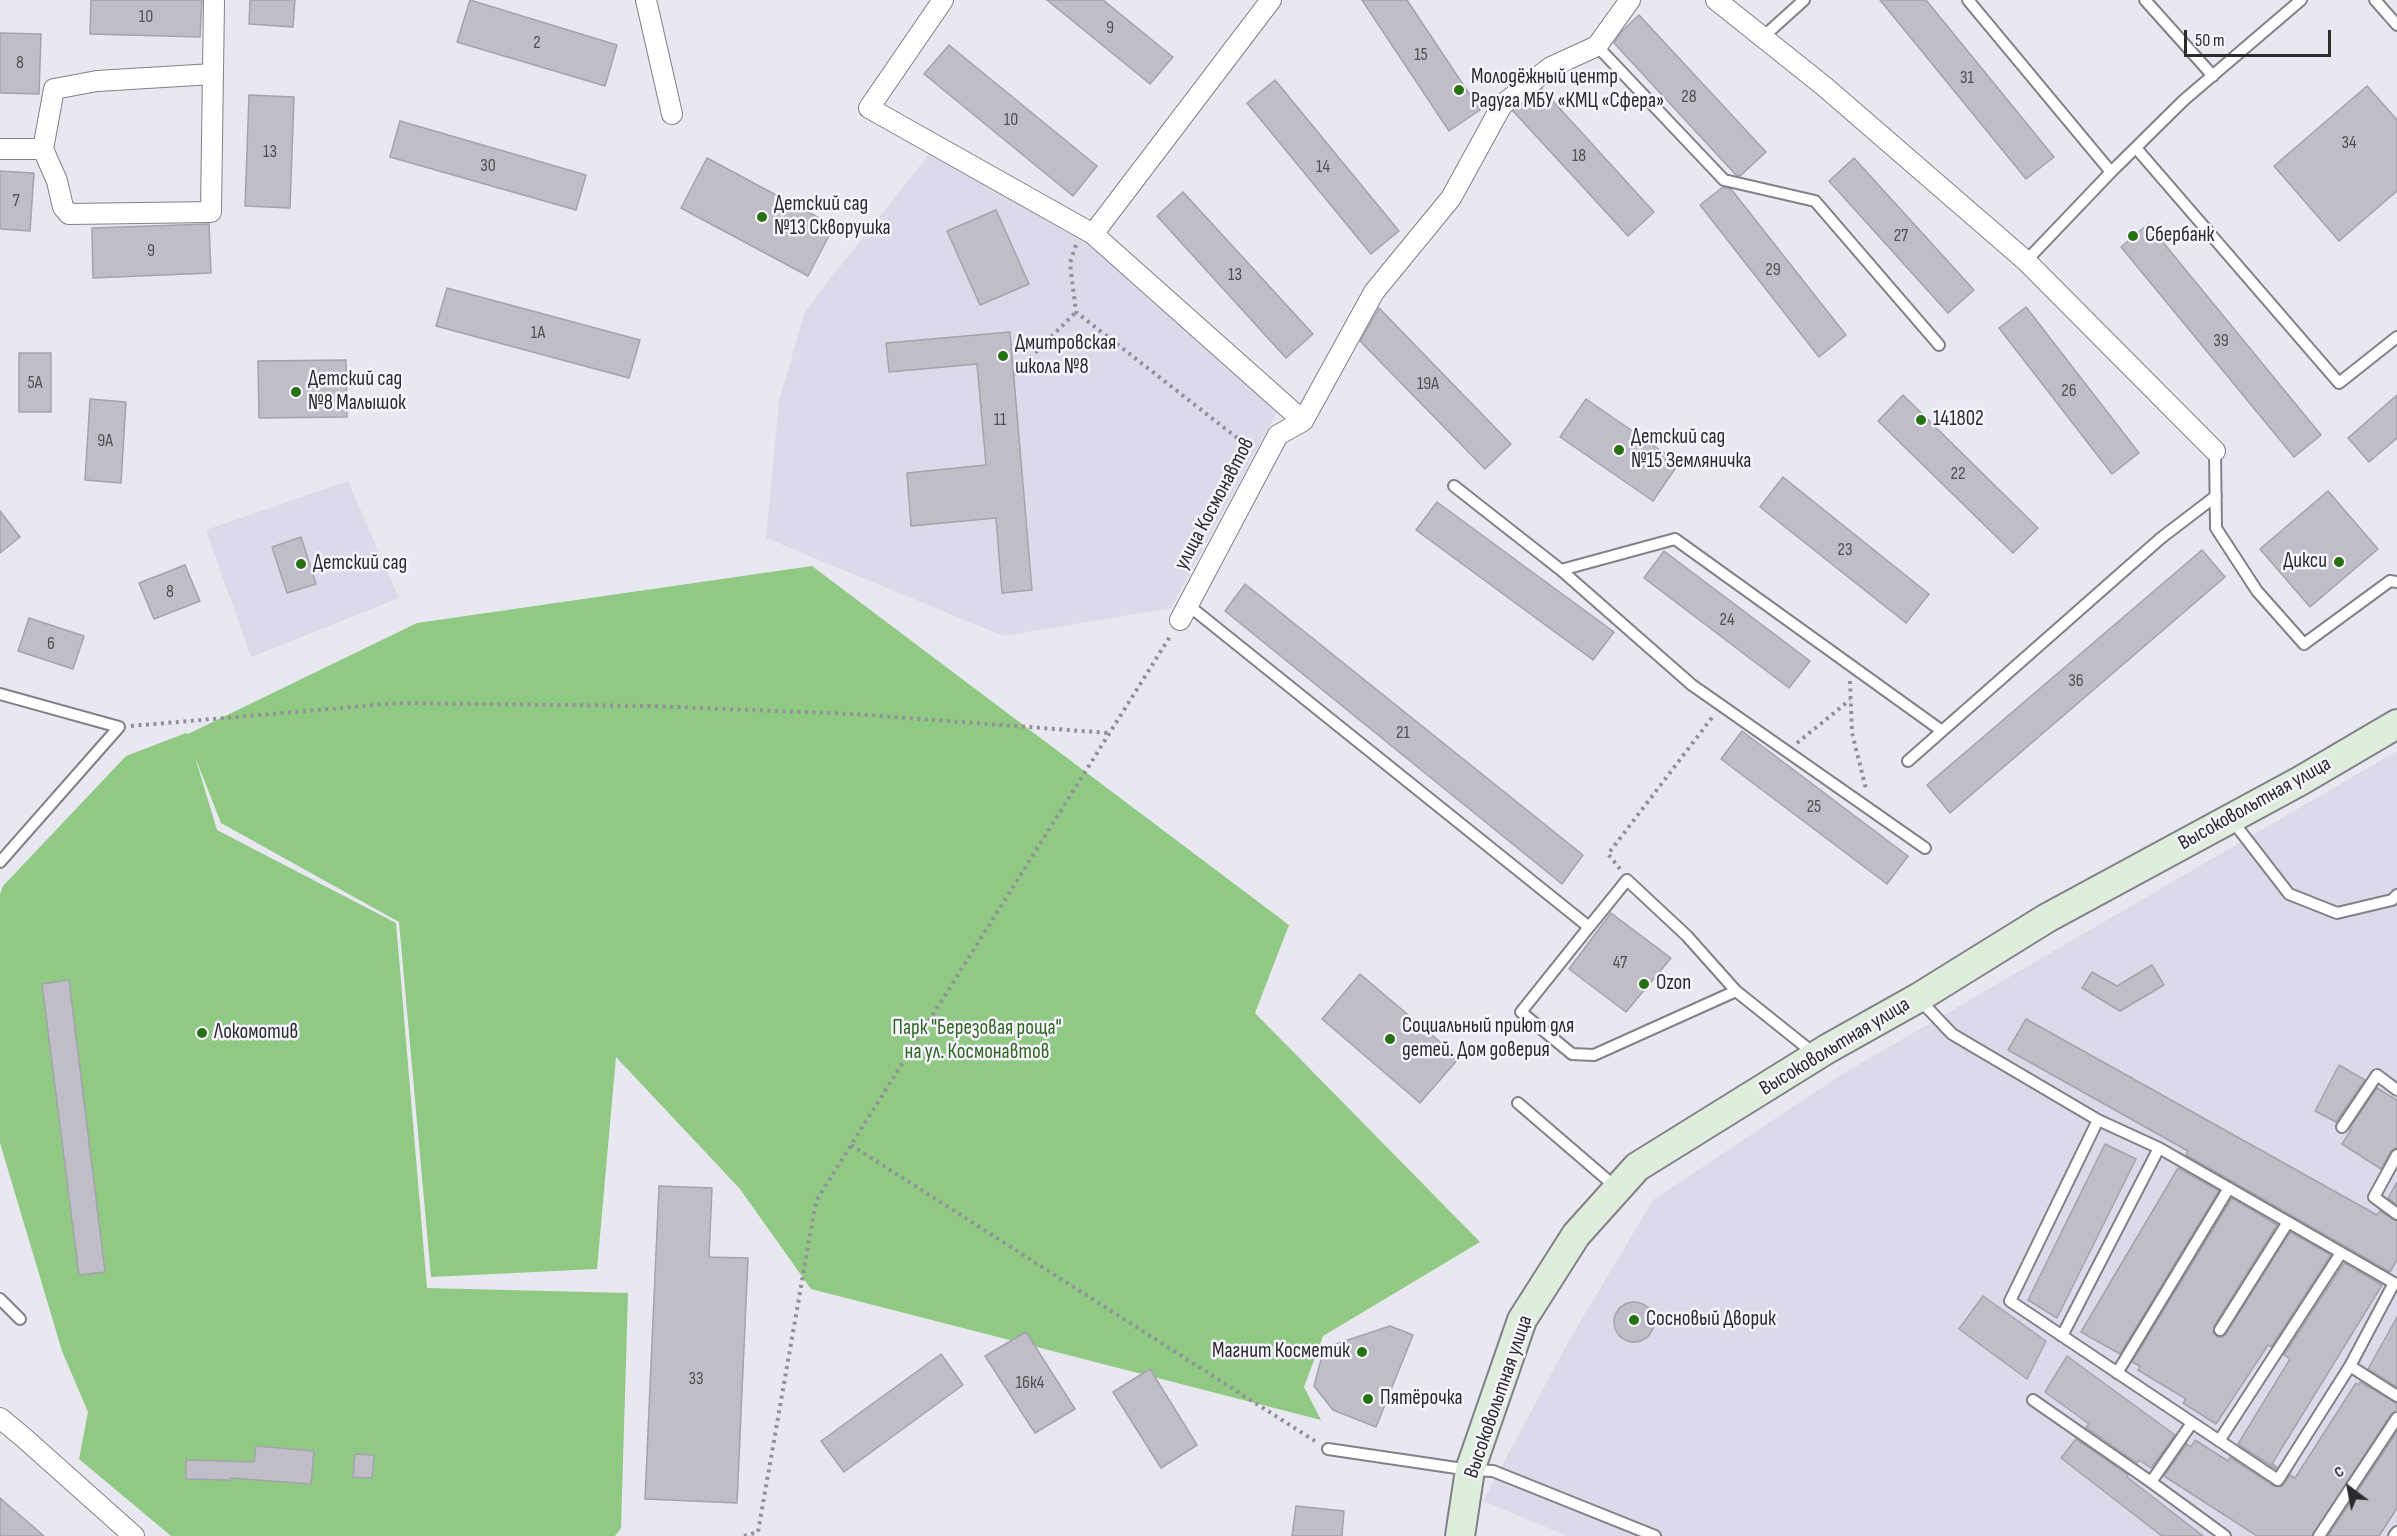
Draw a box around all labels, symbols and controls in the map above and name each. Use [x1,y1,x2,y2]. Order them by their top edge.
house number: 10 [139,6,153,28]
house number: 9 [1106,17,1114,39]
scale bar [2187,18,2334,56]
text: 50 m [2195,30,2225,51]
house number: 2 [533,32,541,54]
house number: 15 [1414,44,1428,66]
house number: 8 [16,52,24,74]
place label: Молодёжный центр Радуга МБУ «КМЦ «Сфера» [1471,65,1664,115]
house number: 31 [1960,67,1974,89]
marker: Молодёжный центр Радуга МБУ «КМЦ «Сфера» [1452,83,1466,97]
house number: 28 [1681,86,1697,108]
house number: 10 [1004,109,1018,131]
house number: 34 [2341,132,2357,154]
house number: 13 [263,141,277,163]
house number: 18 [1572,145,1586,167]
house number: 30 [480,155,496,177]
house number: 14 [1316,156,1330,178]
house number: 7 [12,190,20,212]
place label: Детский сад №13 Скворушка [774,192,891,242]
marker: Детский сад №13 Скворушка [755,210,769,224]
place label: Сбербанк [2145,223,2214,249]
house number: 27 [1894,225,1908,247]
marker: Сбербанк [2126,229,2140,243]
house number: 9 [147,240,155,262]
house number: 29 [1765,259,1781,281]
house number: 13 [1228,264,1242,286]
house number: 1А [531,322,545,344]
house number: 39 [2213,330,2229,352]
place label: Дмитровская школа №8 [1015,331,1116,381]
marker: Дмитровская школа №8 [996,349,1010,363]
place label: Детский сад №8 Малышок [308,367,406,417]
house number: 5А [28,372,42,394]
house number: 19А [1417,373,1439,395]
house number: 26 [2061,380,2077,402]
marker: Детский сад №8 Малышок [289,385,303,399]
place label: 141802 [1933,407,1984,433]
house number: 11 [994,409,1006,431]
marker: 141802 [1914,413,1928,427]
place label: Детский сад №15 Земляничка [1631,425,1751,475]
house number: 9А [97,430,113,452]
street label: улица Космонавтов [1170,434,1260,574]
marker: Детский сад №15 Земляничка [1612,443,1626,457]
house number: 22 [1951,463,1965,485]
house number: 23 [1838,539,1852,561]
place label: Дикси [2283,549,2327,575]
place label: Детский сад [313,551,407,577]
marker: Дикси [2332,555,2346,569]
marker: Детский сад [294,557,308,571]
house number: 8 [166,581,174,603]
house number: 24 [1720,609,1734,631]
house number: 6 [47,633,55,655]
house number: 36 [2068,670,2084,692]
house number: 21 [1396,722,1410,744]
street label: Высоковольтная улица [2174,752,2336,856]
house number: 25 [1807,796,1821,818]
house number: 47 [1613,952,1627,974]
place label: Ozon [1656,971,1691,997]
marker: Ozon [1637,977,1651,991]
street label: Высоковольтная улица [1755,992,1915,1102]
place label: Социальный приют для детей. Дом доверия [1402,1014,1574,1064]
park label: Парк "Березовая роща" на ул. Космонавтов [892,1016,1062,1066]
place label: Локомотив [214,1020,298,1046]
marker: Локомотив [195,1026,209,1040]
marker: Социальный приют для детей. Дом доверия [1383,1032,1397,1046]
place label: Сосновый Дворик [1646,1307,1776,1333]
street label: Высоковольтная улица [1459,1312,1539,1482]
marker: Сосновый Дворик [1627,1313,1641,1327]
place label: Магнит Косметик [1212,1339,1350,1365]
marker: Магнит Косметик [1355,1345,1369,1359]
house number: 33 [688,1368,704,1390]
house number: 16к4 [1016,1372,1044,1394]
place label: Пятёрочка [1380,1386,1463,1412]
marker: Пятёрочка [1361,1392,1375,1406]
north arrow [2319,1458,2379,1518]
text: С [2331,1462,2348,1483]

